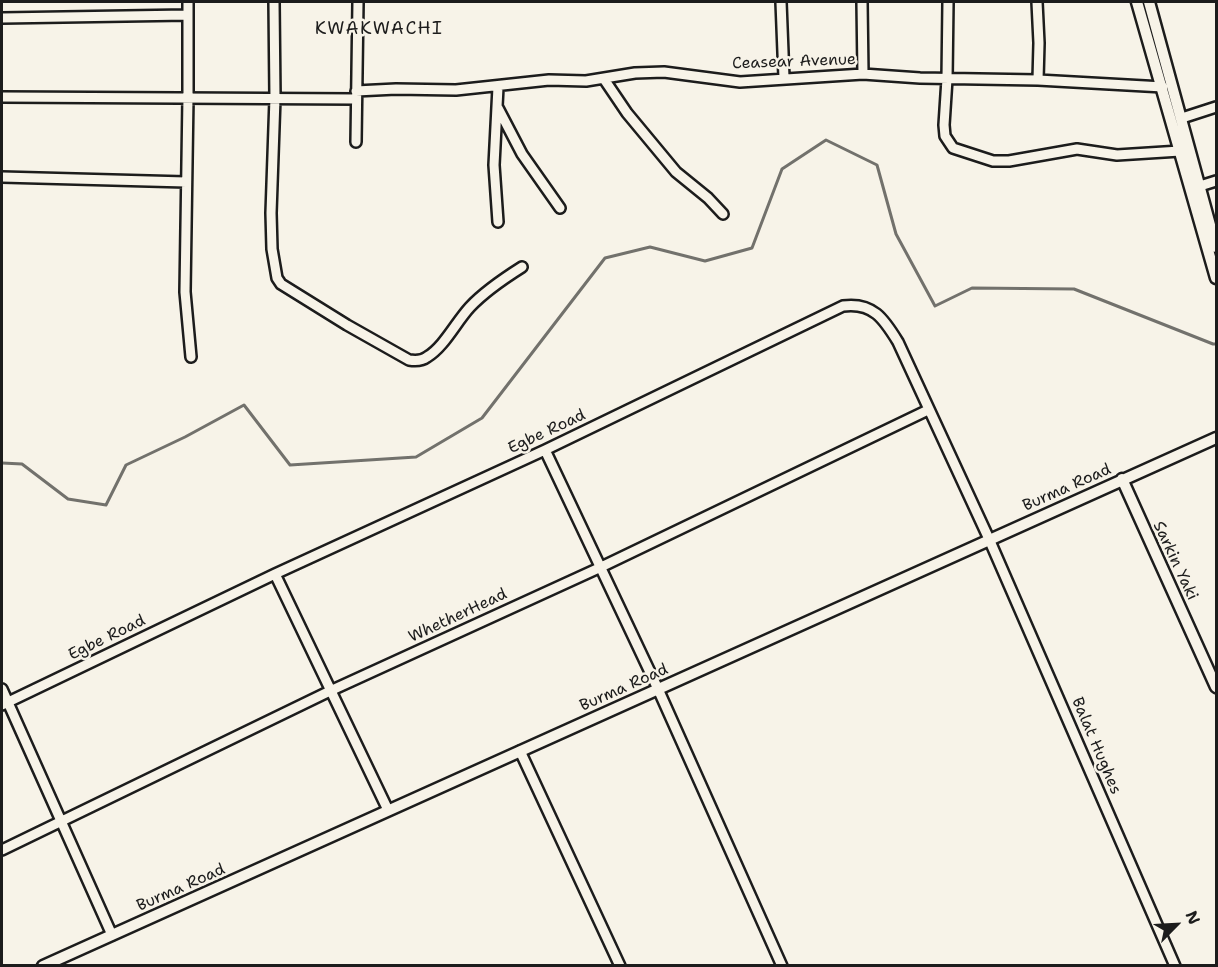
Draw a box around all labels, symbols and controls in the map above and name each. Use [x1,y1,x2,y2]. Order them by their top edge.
district label: KWAKWACHI [315,18,443,40]
street label: Ceasear Avenue [732,50,856,74]
street label: Egbe Road [505,406,589,458]
street label: Burma Road [1020,460,1114,516]
street label: Sarkin Yaki [1148,518,1202,604]
street label: WhetherHead [406,585,510,647]
street label: Egbe Road [65,611,149,665]
street label: Burma Road [577,660,671,716]
street label: Balat Hughes [1067,695,1125,797]
street label: Burma Road [134,860,228,916]
north arrow [1146,895,1206,955]
text: N [1181,907,1205,928]

